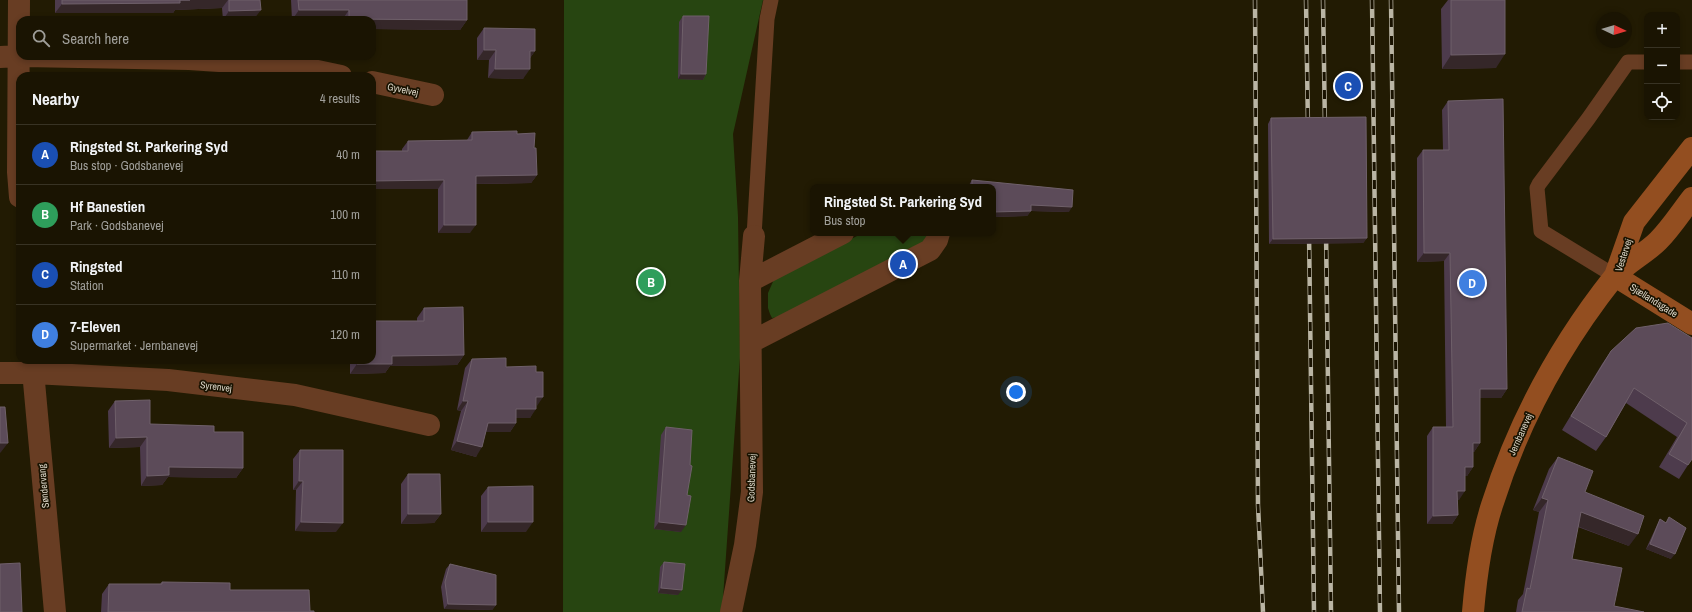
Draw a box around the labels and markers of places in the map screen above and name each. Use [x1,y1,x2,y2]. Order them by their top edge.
pin: C [1335,71,1361,101]
pin: A [890,249,916,279]
pin: B [638,267,664,297]
pin: D [1459,268,1485,298]

